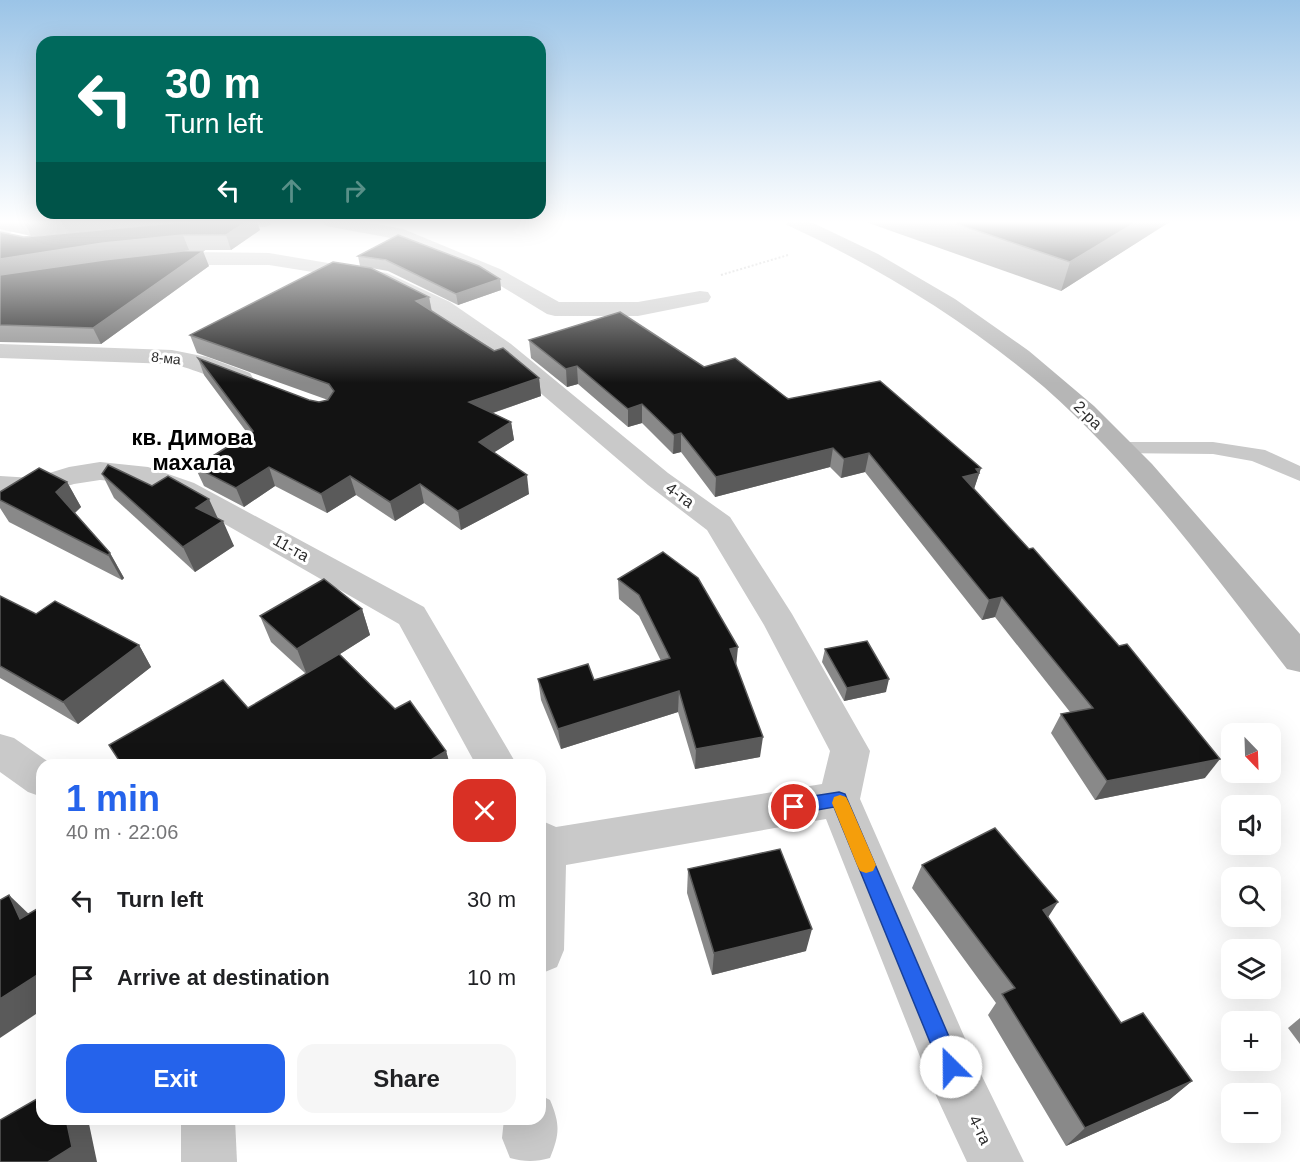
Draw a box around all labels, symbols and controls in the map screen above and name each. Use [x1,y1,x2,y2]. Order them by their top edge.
icon: left [66,60,144,138]
text: 30 m [165,60,261,107]
text: Turn left [165,109,263,139]
icon: left [212,174,245,207]
icon: ahead [275,174,308,207]
icon: right [338,174,371,207]
street label: 8-ма [150,348,182,368]
street label: 2-ра [1071,398,1105,432]
district label: кв. Димова махала [132,425,253,475]
street label: 4-та [663,479,697,511]
street label: 11-та [270,531,312,565]
north arrow [1221,723,1281,783]
map controls [1221,723,1281,1143]
text: 1 min [66,778,160,819]
button: close [453,779,516,842]
pin [768,781,819,832]
icon: arrive [777,790,810,823]
button: sound [1221,795,1281,855]
text: 40 m · 22:06 [66,821,178,843]
button: search [1221,867,1281,927]
icon: left [66,884,99,917]
text: Turn left [117,887,203,912]
text: 30 m [467,887,516,912]
button: layers [1221,939,1281,999]
icon: arrive [66,962,99,995]
text: Arrive at destination [117,965,330,990]
text: 10 m [467,965,516,990]
button: + [1221,1011,1281,1071]
position arrow [919,1035,983,1099]
button: Exit [66,1044,285,1113]
button: Share [297,1044,516,1113]
button: − [1221,1083,1281,1143]
street label: 4-та [966,1113,994,1147]

